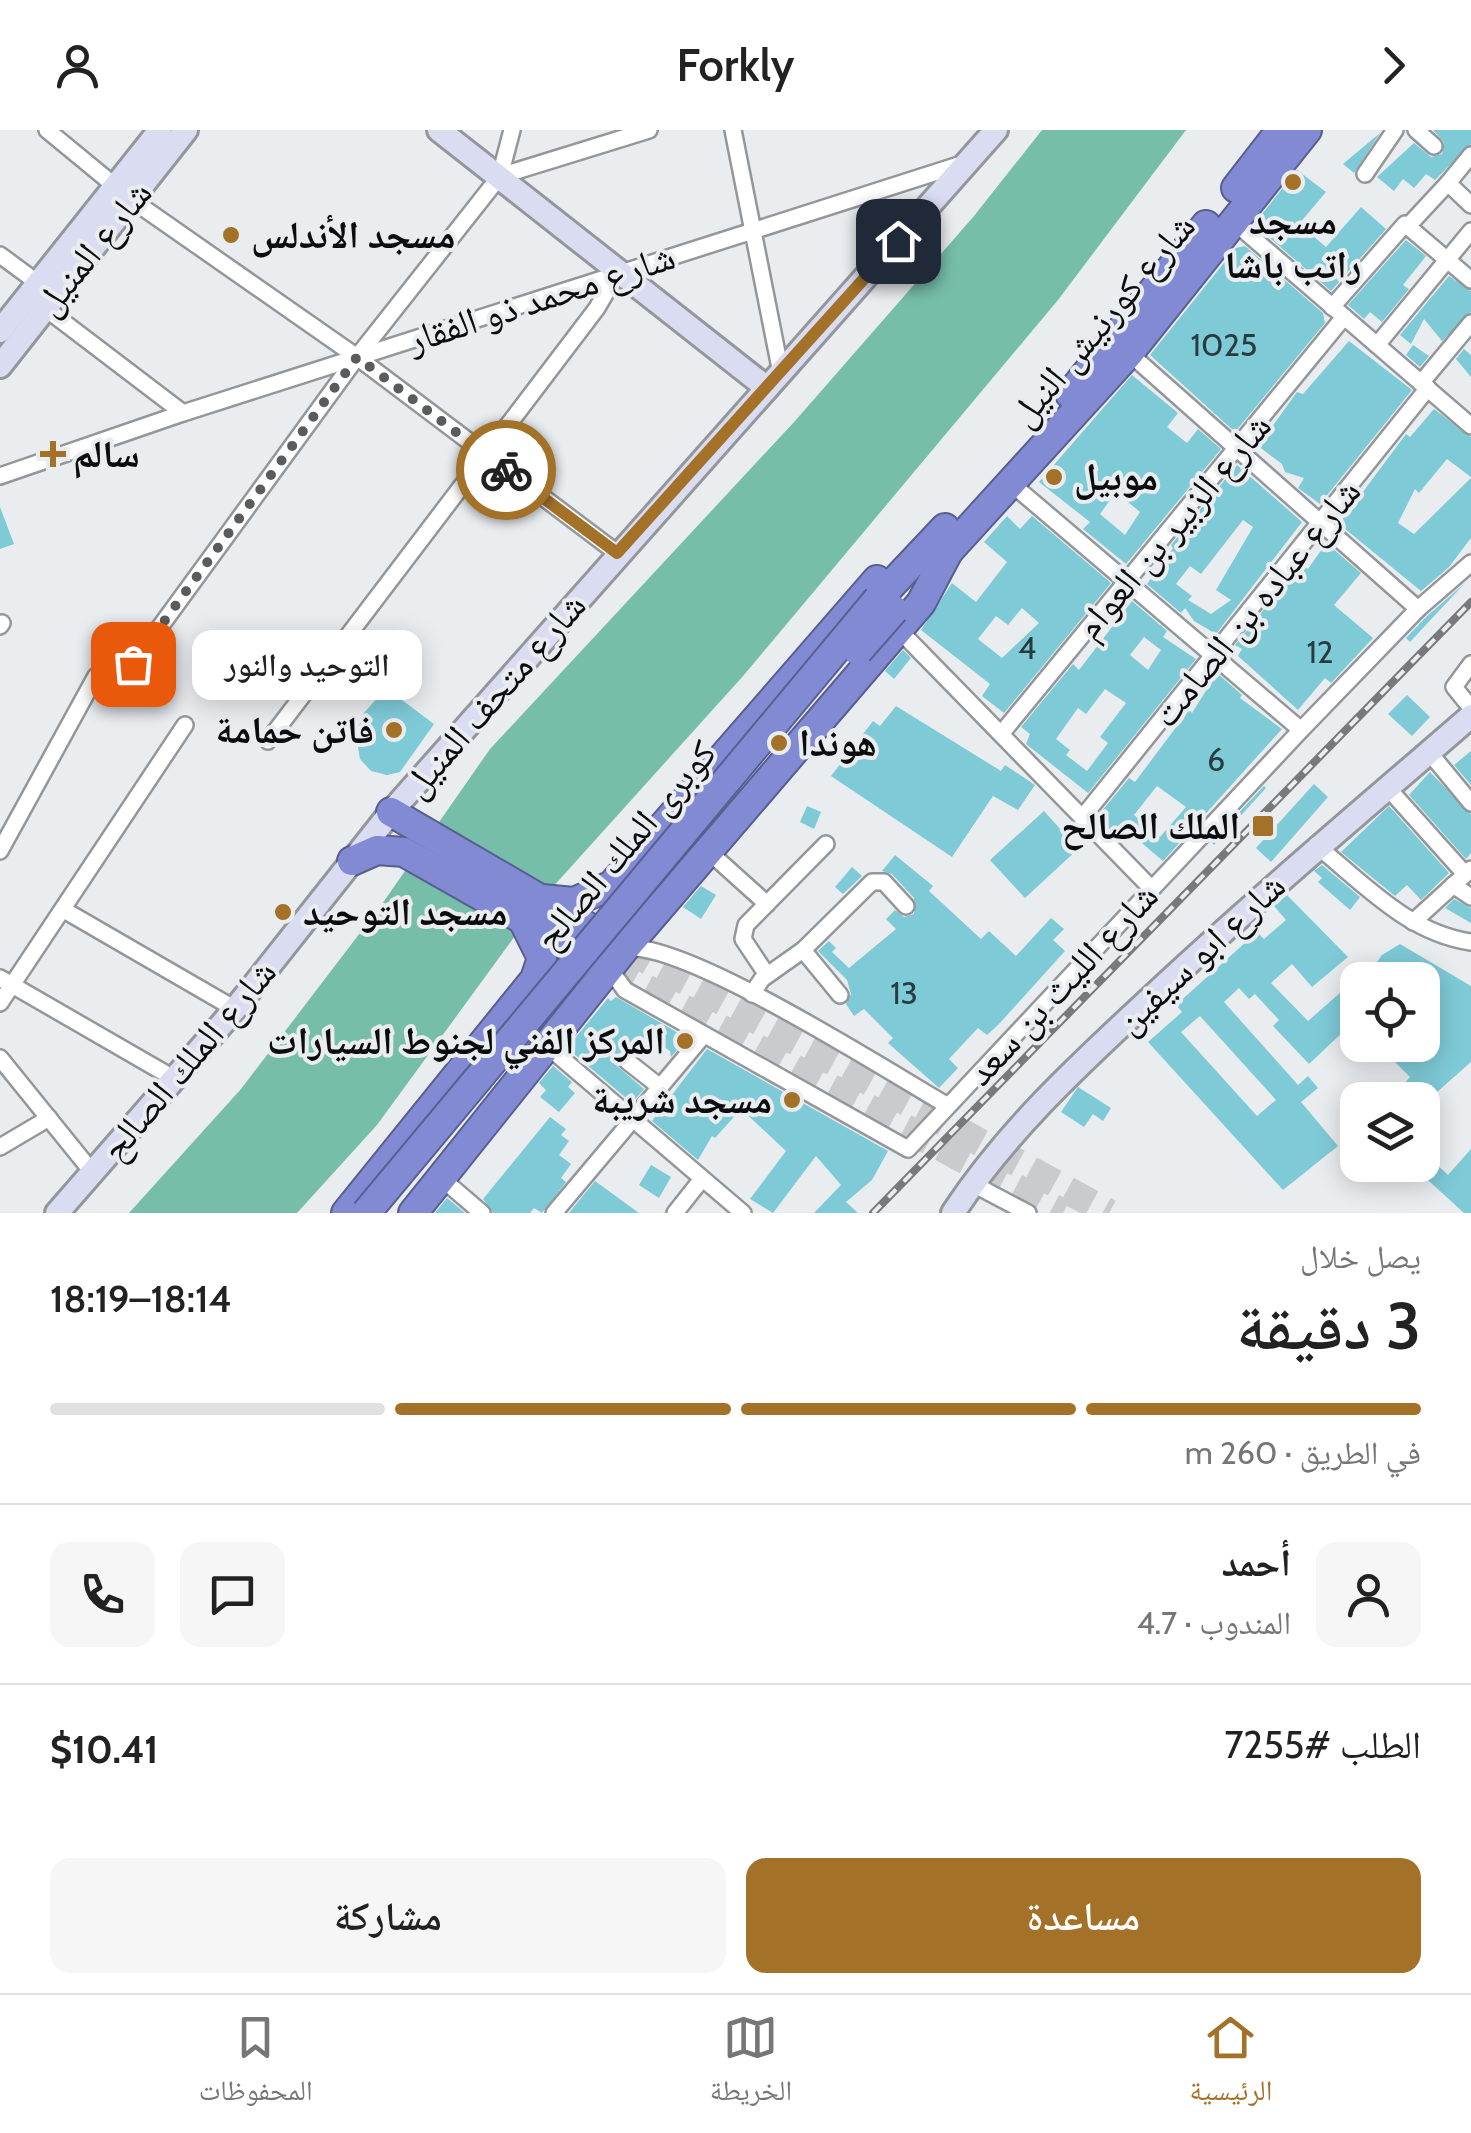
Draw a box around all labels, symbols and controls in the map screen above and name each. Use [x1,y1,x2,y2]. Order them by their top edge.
icon: person [50,38,105,93]
text: Forkly [677,38,794,92]
icon: forward [1366,38,1421,93]
street label: شارع المنيل [24,170,162,326]
marker: مسجد راتب باشا [1282,171,1304,193]
place label: مسجد راتب باشا [1225,197,1361,288]
pin [856,199,941,284]
street label: شارع كورنيش النيل [999,203,1205,437]
place label: مسجد الأندلس [251,211,456,258]
icon: home [871,214,926,269]
marker: مسجد الأندلس [220,224,242,246]
street label: شارع محمد ذو الفقار [400,232,681,364]
house number: 1025 [1191,325,1257,364]
street label: شارع الزبير بن العوام [1064,403,1282,650]
courier [456,420,556,520]
place label: سالم [73,430,140,479]
marker: سالم [42,443,64,465]
icon: bike [479,443,534,498]
place label: موبيل [1074,453,1158,500]
marker: موبيل [1043,466,1065,488]
street label: شارع عباده بن الصامت [1141,469,1371,737]
street label: شارع متحف المنيل [392,582,596,808]
pin [91,622,176,707]
house number: 4 [1018,628,1036,667]
callout: التوحيد والنور [193,629,423,699]
house number: 12 [1306,632,1334,671]
icon: bag [106,637,161,692]
text: التوحيد والنور [224,645,390,684]
place label: فاتن حمامة [216,706,374,753]
marker: فاتن حمامة [383,719,405,741]
place label: هوندا [799,719,877,766]
street label: كوبرى الملك الصالح [523,730,727,960]
marker: هوندا [768,732,790,754]
house number: 6 [1207,740,1225,779]
place label: الملك الصالح [1061,802,1240,851]
marker: الملك الصالح [1250,813,1276,839]
street label: شارع ابو سيفين [1105,862,1295,1044]
street label: شارع الليث بن سعد [956,872,1168,1096]
place label: مسجد التوحيد [303,888,507,935]
marker: مسجد التوحيد [272,901,294,923]
street label: شارع الملك الصالح [90,949,286,1171]
map controls [1340,962,1440,1182]
button: locate [1340,962,1440,1062]
house number: 13 [890,973,918,1012]
place label: المركز الفني لجنوط السيارات [267,1017,665,1070]
marker: المركز الفني لجنوط السيارات [674,1030,696,1052]
place label: مسجد شريبة [592,1076,772,1123]
button: layers [1340,1082,1440,1182]
marker: مسجد شريبة [781,1089,803,1111]
text: يصل خلال [1300,1237,1421,1276]
text: 18:14–18:19 [50,1275,232,1322]
text: 3 دقيقة [1236,1286,1421,1365]
text: في الطريق · 260 m [1185,1433,1421,1472]
text: أحمد [1221,1539,1291,1586]
button: phone [50,1542,155,1647]
button: chat [180,1542,285,1647]
button: person [1316,1542,1421,1647]
text: المندوب · 4.7 [1136,1603,1291,1642]
text: الطلب #7255 [1224,1721,1421,1768]
text: $10.41 [50,1726,158,1773]
button: مشاركة [50,1858,726,1973]
button: مساعدة [746,1858,1421,1973]
tab: المحفوظات [199,2010,313,2118]
tab: الخريطة [710,2010,792,2118]
tab: الرئيسية [1189,2010,1272,2118]

